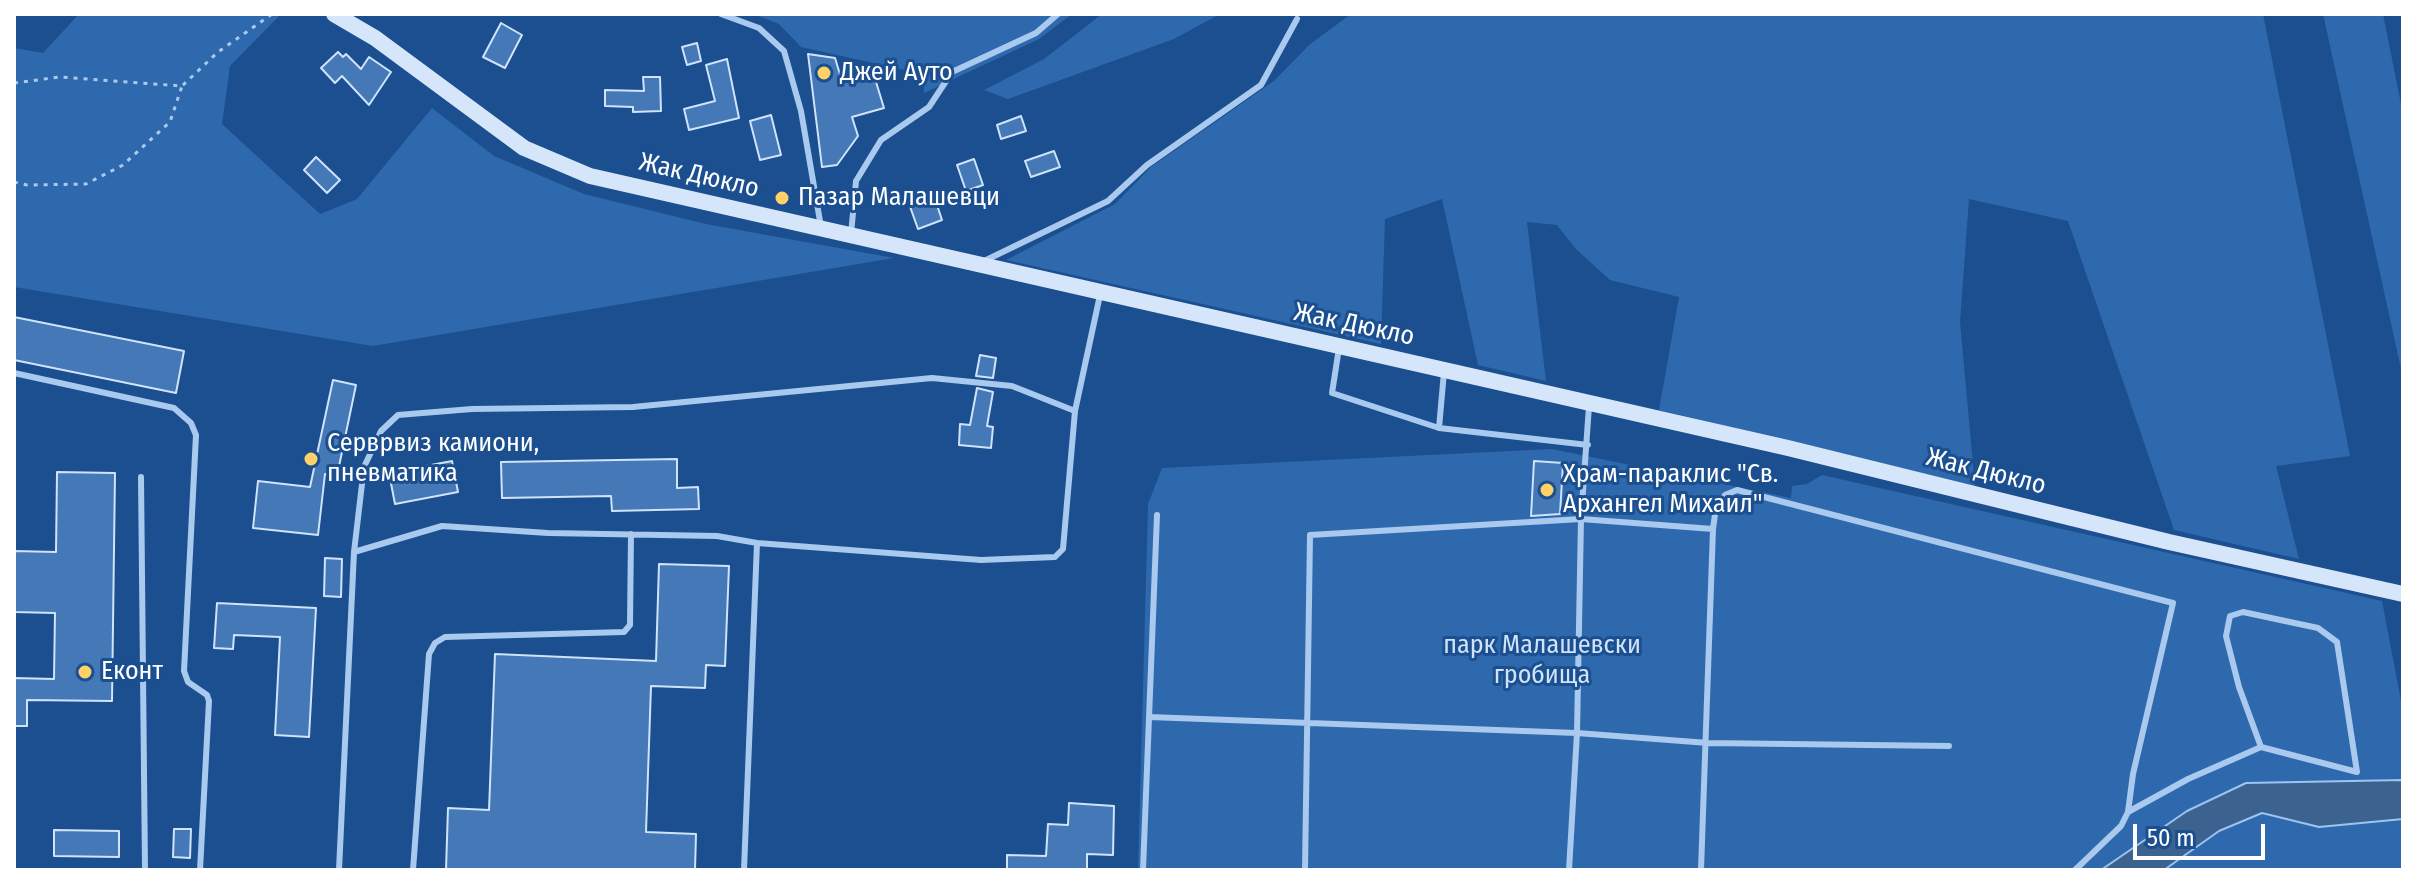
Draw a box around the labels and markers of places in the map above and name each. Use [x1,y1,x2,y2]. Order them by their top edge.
place label: Джей Ауто [840,57,953,89]
marker: Джей Ауто [815,64,833,82]
place label: Пазар Малашевци [798,182,1000,214]
marker: Пазар Малашевци [773,189,791,207]
place label: Серврвиз камиони, пневматика [327,428,539,490]
marker: Серврвиз камиони, пневматика [302,450,320,468]
place label: Храм-параклис "Св. Архангел Михаил" [1563,459,1778,520]
marker: Храм-параклис "Св. Архангел Михаил" [1538,481,1556,499]
place label: Еконт [101,656,163,688]
marker: Еконт [76,663,94,681]

